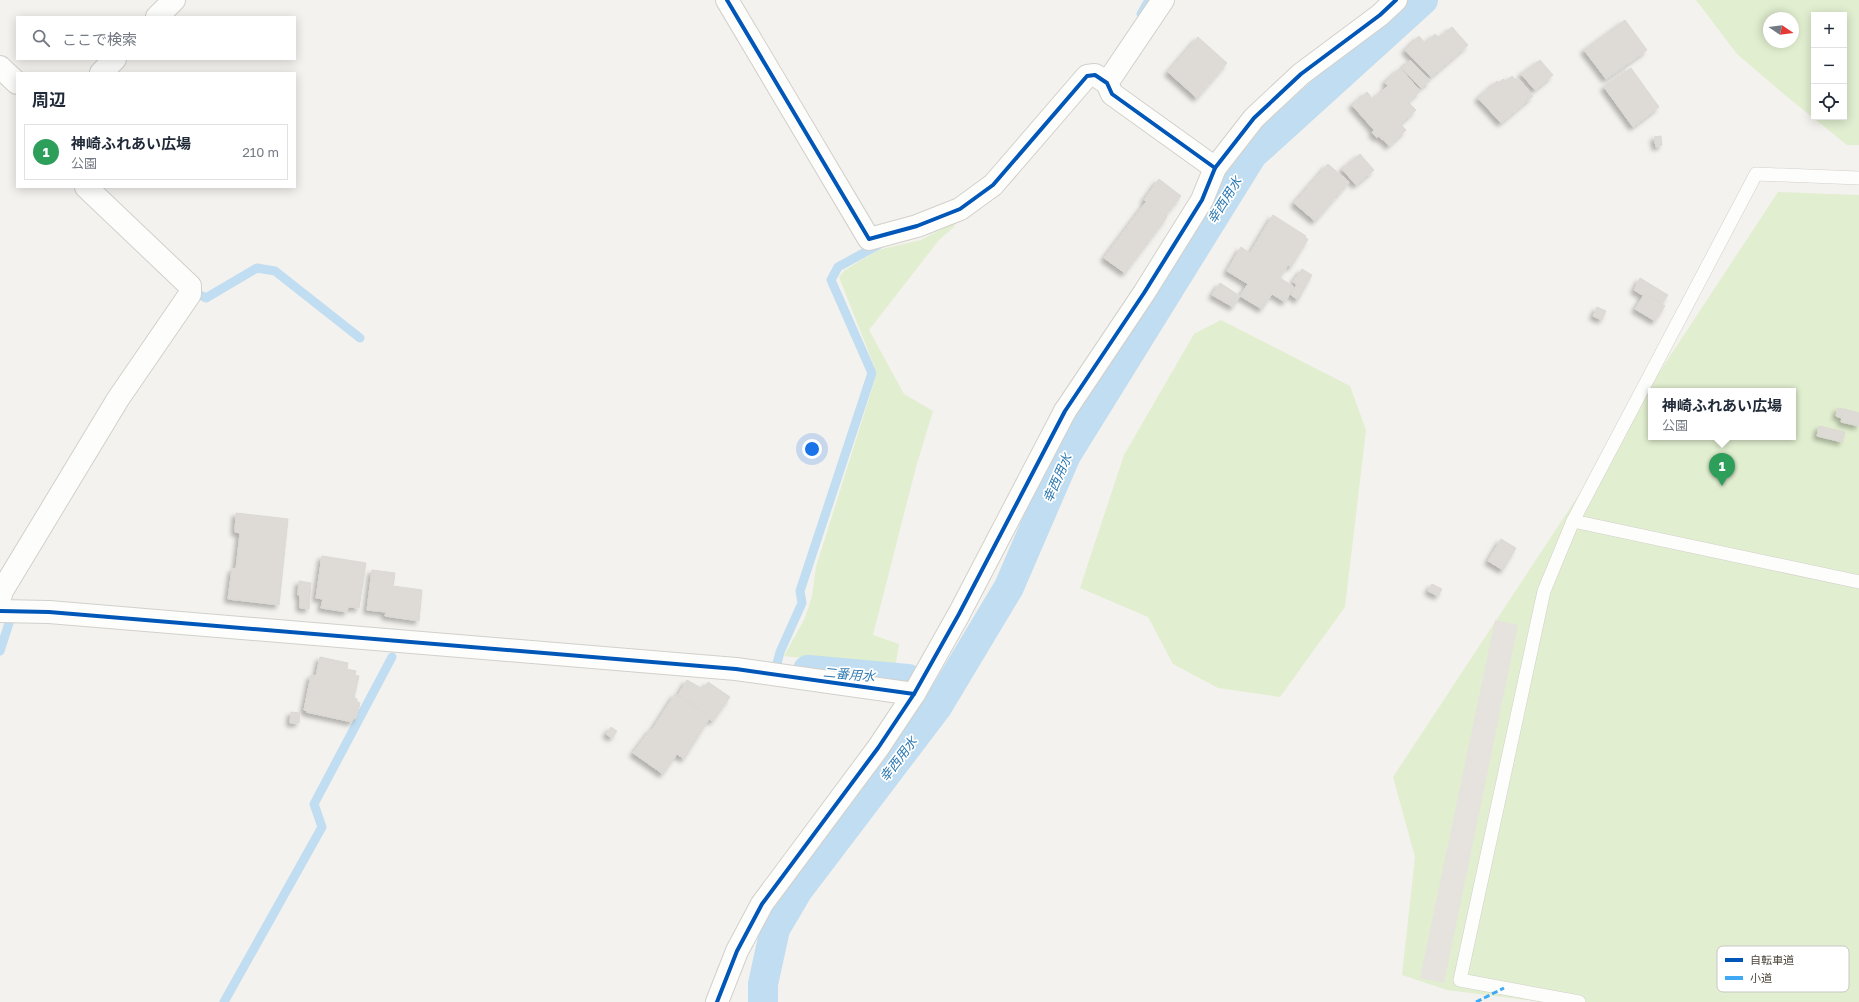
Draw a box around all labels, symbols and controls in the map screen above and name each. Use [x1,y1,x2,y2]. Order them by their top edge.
north arrow [1763,12,1799,48]
map controls [1811,12,1847,120]
button: + [1811,12,1847,48]
search box [16,16,296,60]
icon: search [30,27,52,49]
text: ここで検索 [62,30,137,48]
button: − [1811,48,1847,84]
button: locate [1811,84,1847,120]
text: 周辺 [32,89,66,110]
text: 神崎ふれあい広場 [71,134,191,152]
text: 1 [43,144,49,160]
text: 210 m [242,144,279,160]
text: 公園 [71,155,97,171]
water label: 幸西用水 [1203,172,1246,226]
popup [1648,388,1796,440]
text: 神崎ふれあい広場 [1662,396,1782,414]
text: 公園 [1662,417,1688,433]
your location [802,439,822,459]
water label: 幸西用水 [1039,449,1076,505]
pin: 1 [1709,453,1735,486]
water label: 二番用水 [822,664,878,684]
water label: 幸西用水 [876,732,921,785]
legend [1717,946,1849,992]
text: 自転車道 [1750,953,1794,966]
text: 小道 [1750,971,1772,984]

